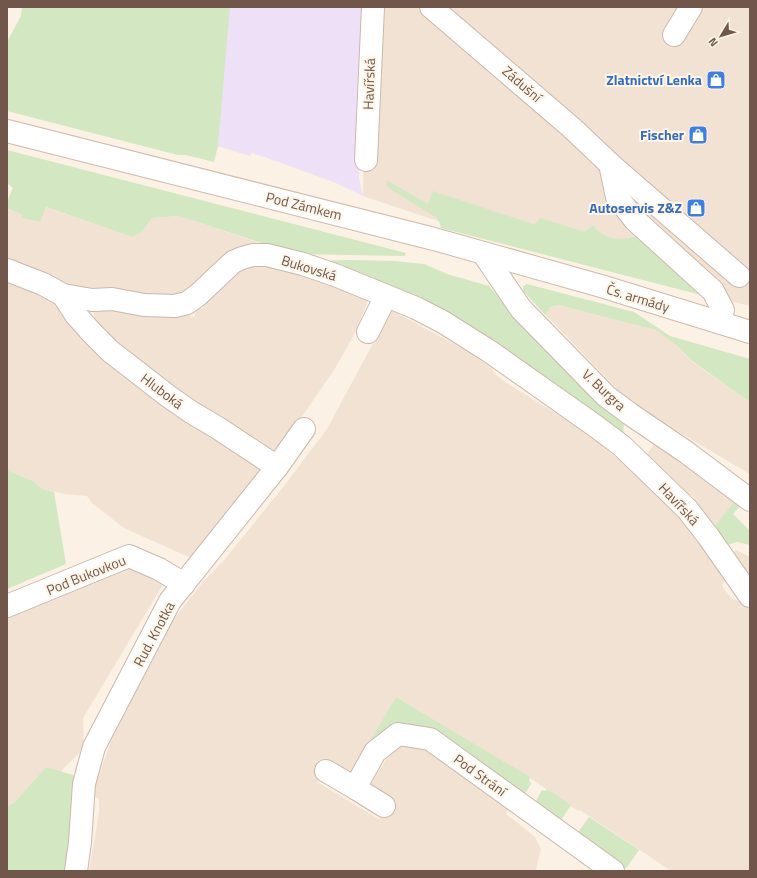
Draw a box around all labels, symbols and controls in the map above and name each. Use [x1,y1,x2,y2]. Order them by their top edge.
north arrow [701,16,741,56]
text: N [704,34,722,50]
street label: Havířská [357,58,380,110]
street label: Zádušní [498,60,547,107]
place label: Zlatnictví Lenka [606,69,702,90]
shop icon: Zlatnictví Lenka [705,69,727,91]
place label: Fischer [640,124,684,145]
shop icon: Fischer [687,124,709,146]
street label: Pod Zámkem [264,186,344,225]
place label: Autoservis Z&Z [589,197,682,218]
shop icon: Autoservis Z&Z [685,197,707,219]
street label: Bukovská [279,249,339,286]
street label: Čs. armády [604,278,673,317]
street label: V. Burgra [578,364,631,416]
street label: Hluboká [137,368,188,414]
street label: Havířská [654,478,705,530]
street label: Pod Bukovkou [43,549,129,600]
street label: Rud. Knotka [128,598,179,670]
street label: Pod Strání [449,748,512,802]

